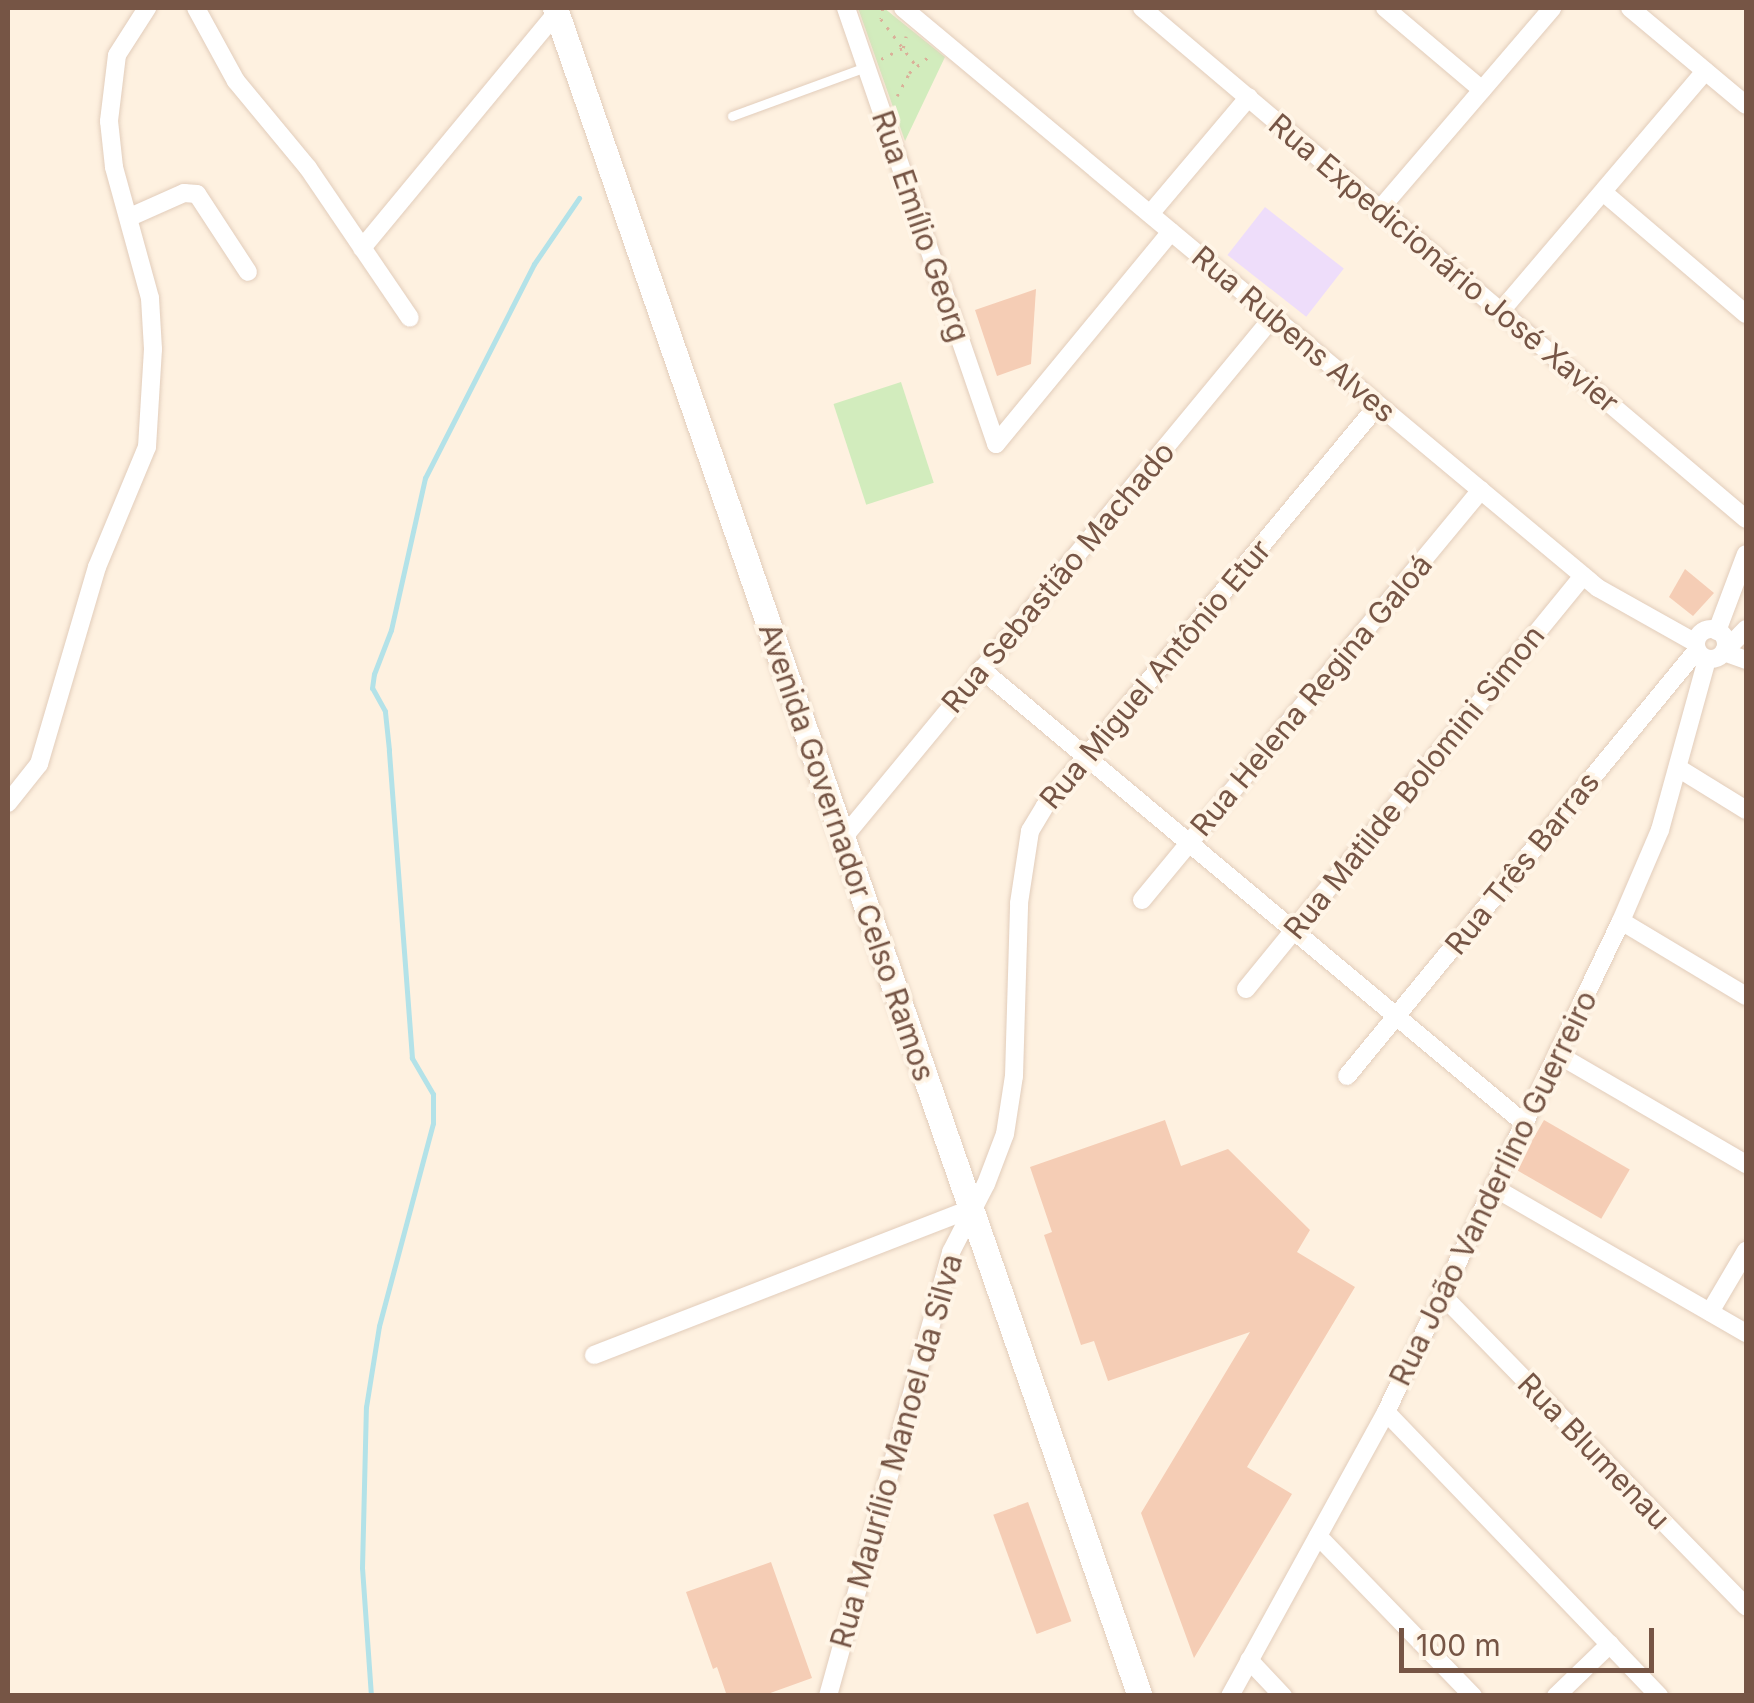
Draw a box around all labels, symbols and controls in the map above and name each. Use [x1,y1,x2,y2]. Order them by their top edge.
street label: Rua Emílio Georg [865,106,977,346]
street label: Rua Expedicionário José Xavier [1262,106,1626,420]
street label: Rua Rubens Alves [1185,238,1403,430]
street label: Rua Sebastião Machado [934,434,1182,720]
street label: Rua Miguel Antônio Etur [1032,532,1278,816]
street label: Rua Helena Regina Galoá [1183,547,1439,843]
street label: Avenida Governador Celso Ramos [752,618,942,1086]
street label: Rua Matilde Bolomini Simon [1276,618,1552,946]
street label: Rua Três Barras [1437,764,1607,962]
street label: Rua João Vanderlino Guerreiro [1382,985,1604,1391]
street label: Rua Maurílio Manoel da Silva [822,1250,970,1652]
street label: Rua Blumenau [1511,1365,1677,1537]
scale bar [1404,1608,1659,1670]
text: 100 m [1416,1627,1501,1663]

